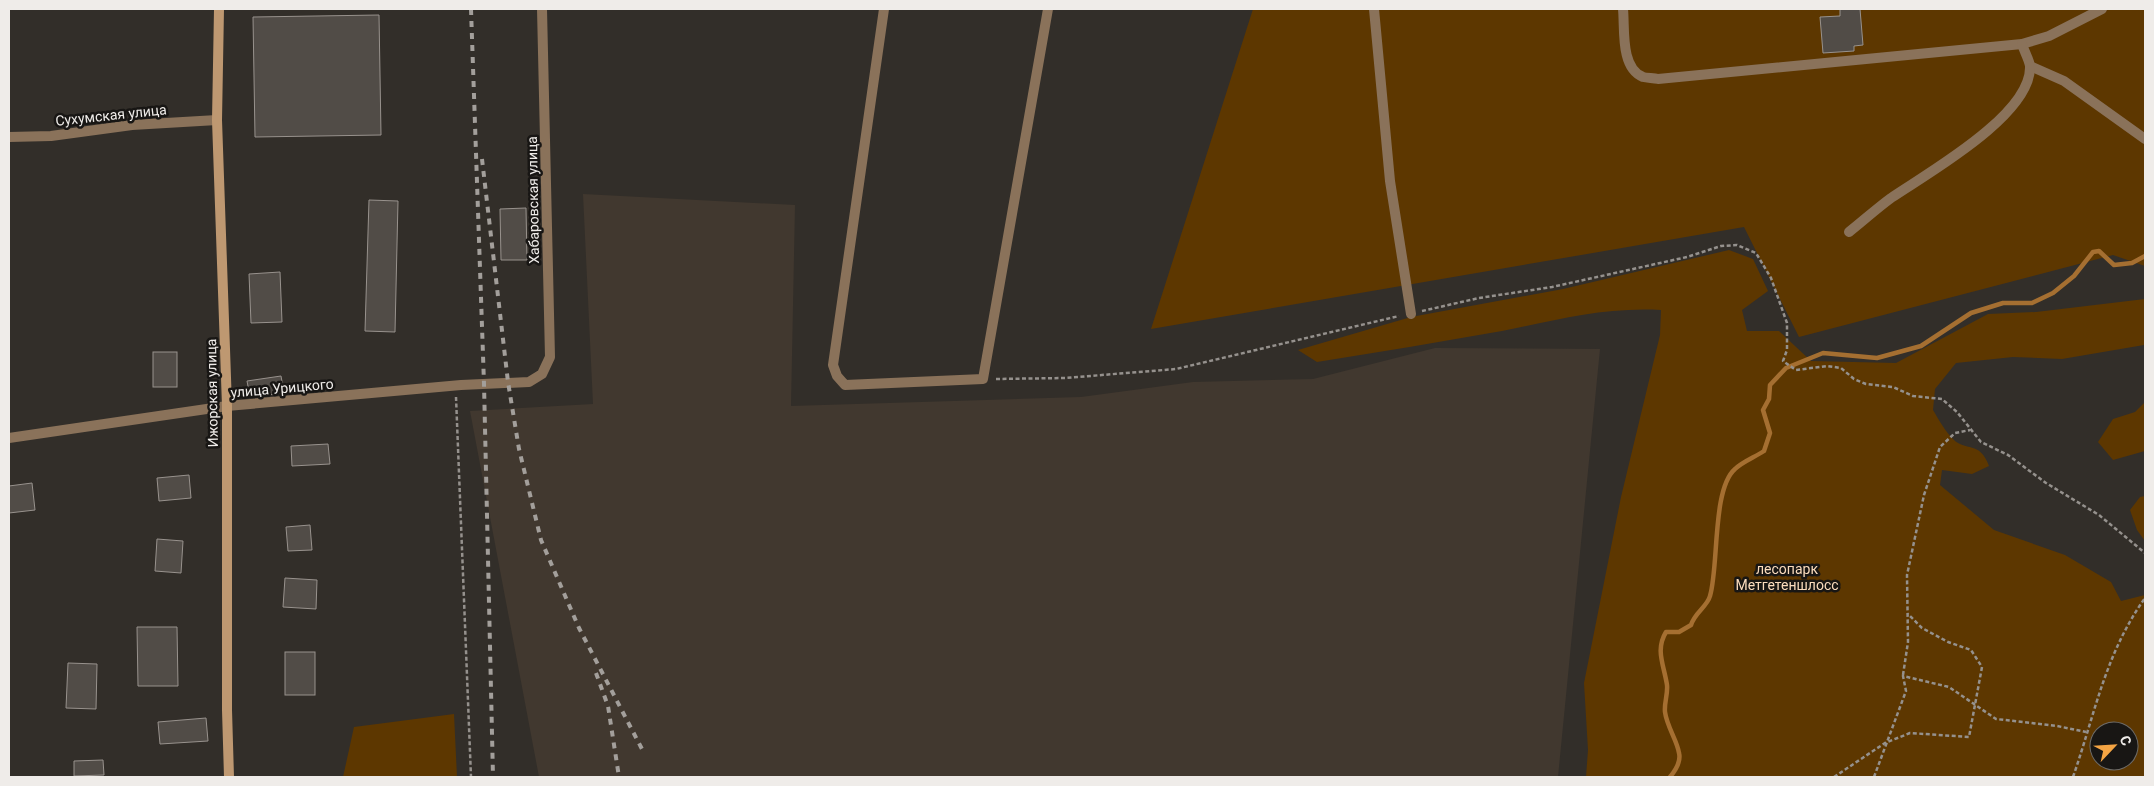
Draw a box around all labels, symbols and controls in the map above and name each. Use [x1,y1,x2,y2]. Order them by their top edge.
street label: Сухумская улица [55,101,167,129]
street label: Хабаровская улица [524,136,542,264]
street label: Ижорская улица [203,339,221,447]
street label: улица Урицкого [230,376,334,400]
park label: лесопарк Метгетеншлосс [1735,561,1839,593]
north arrow [2089,721,2139,771]
text: С [2117,733,2135,748]

